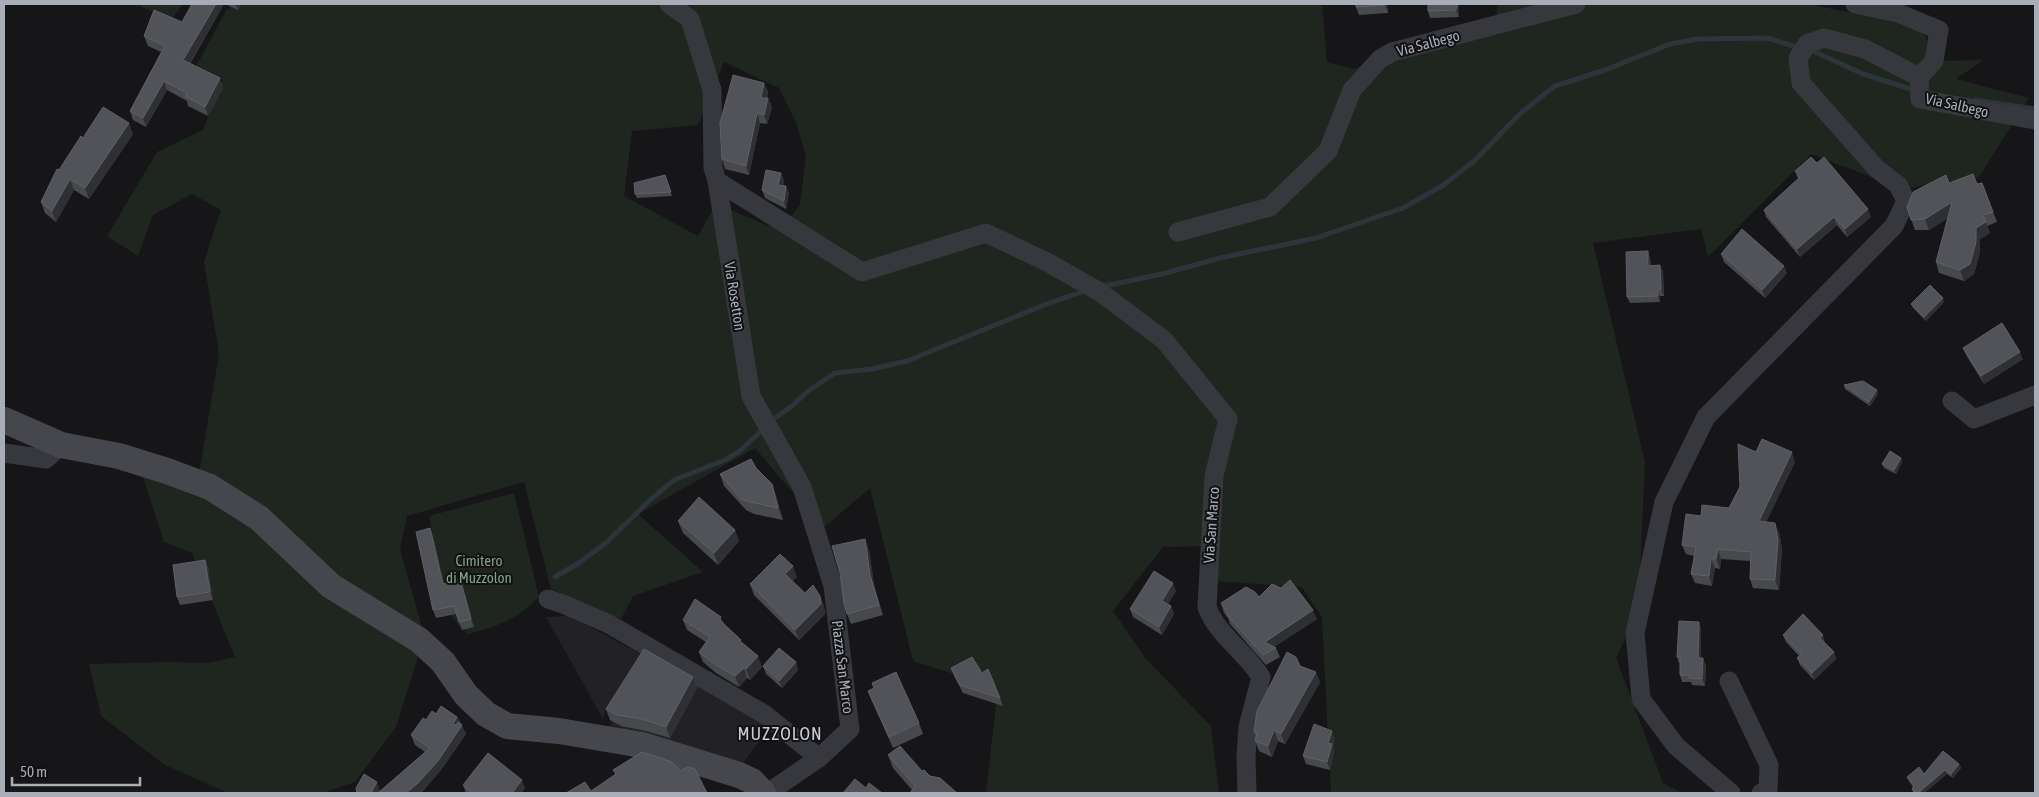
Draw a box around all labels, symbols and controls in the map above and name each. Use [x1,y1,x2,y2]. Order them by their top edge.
street label: Via Salbego [1395,26,1461,60]
street label: Via Salbego [1924,89,1990,121]
street label: Via Rosetton [721,260,749,332]
street label: Via San Marco [1200,486,1222,564]
park label: Cimitero di Muzzolon [446,552,512,586]
street label: Piazza San Marco [829,619,857,715]
district label: MUZZOLON [737,723,823,744]
scale bar [12,754,140,786]
text: 50 m [20,763,47,780]

